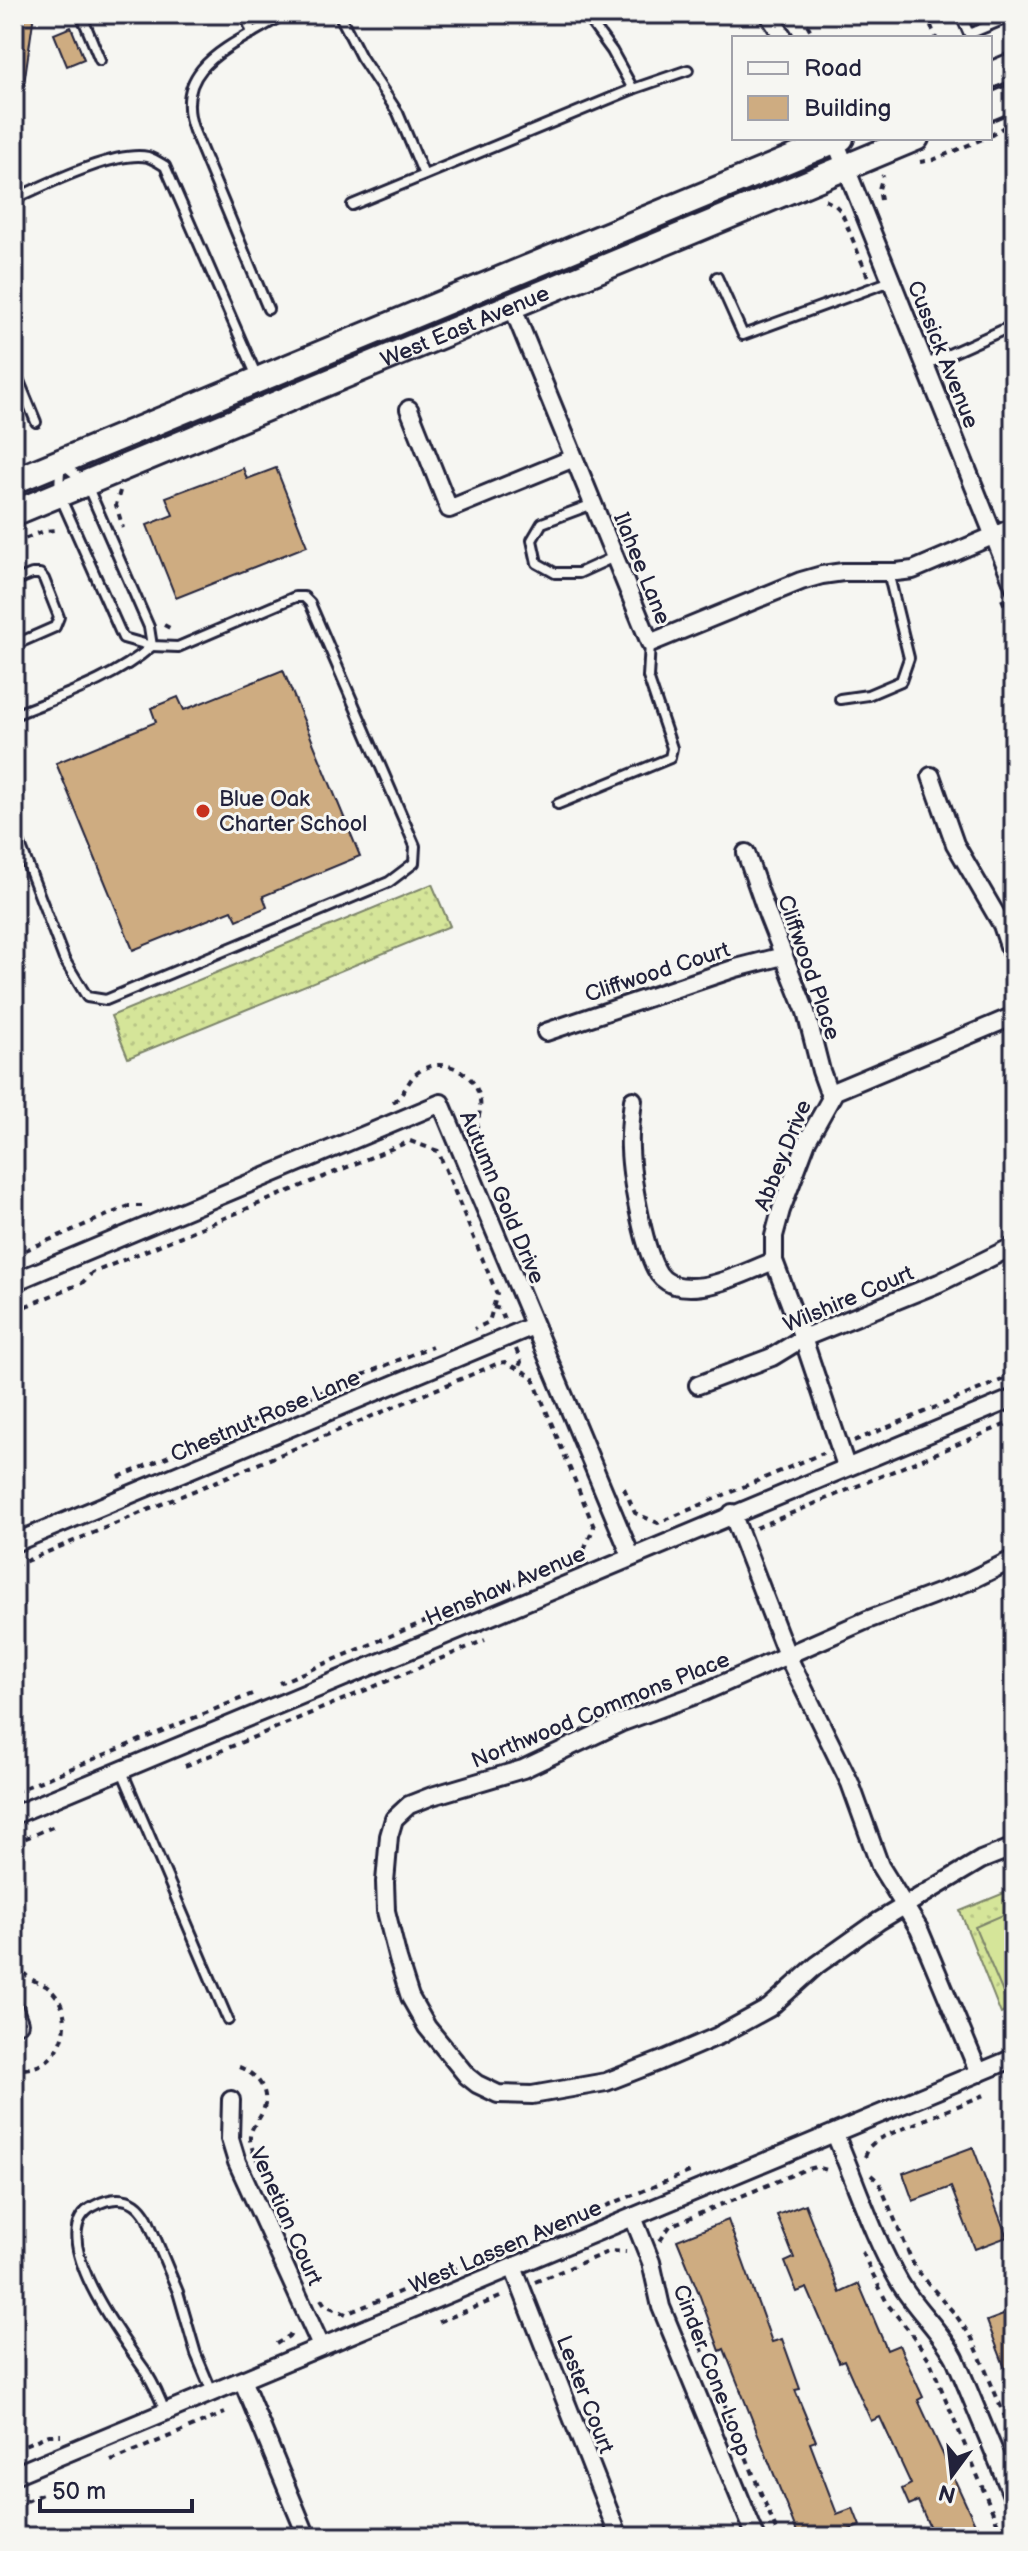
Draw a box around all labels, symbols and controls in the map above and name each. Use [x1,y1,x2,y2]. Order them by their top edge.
legend [732,36,992,140]
text: Road [804,54,862,83]
text: Building [804,94,891,123]
street label: Cussick Avenue [901,277,985,432]
street label: West East Avenue [377,280,553,374]
street label: Ilahee Lane [607,509,676,628]
place label: Blue Oak Charter School [219,786,367,838]
marker: Blue Oak Charter School [194,802,212,820]
street label: Cliffwood Place [771,891,846,1044]
street label: Cliffwood Court [582,936,734,1009]
street label: Abbey Drive [749,1096,818,1215]
street label: Autumn Gold Drive [453,1107,550,1288]
street label: Wilshire Court [779,1260,918,1339]
street label: Chestnut Rose Lane [167,1364,365,1469]
street label: Henshaw Avenue [421,1540,590,1632]
street label: Northwood Commons Place [467,1646,734,1775]
street label: Venetian Court [243,2143,328,2290]
street label: West Lassen Avenue [405,2195,606,2300]
street label: Cinder Cone Loop [666,2281,757,2460]
street label: Lester Court [550,2332,620,2458]
north arrow [912,2435,992,2515]
scale bar [40,2463,192,2513]
text: 50 m [52,2477,106,2506]
text: N [936,2478,959,2508]

